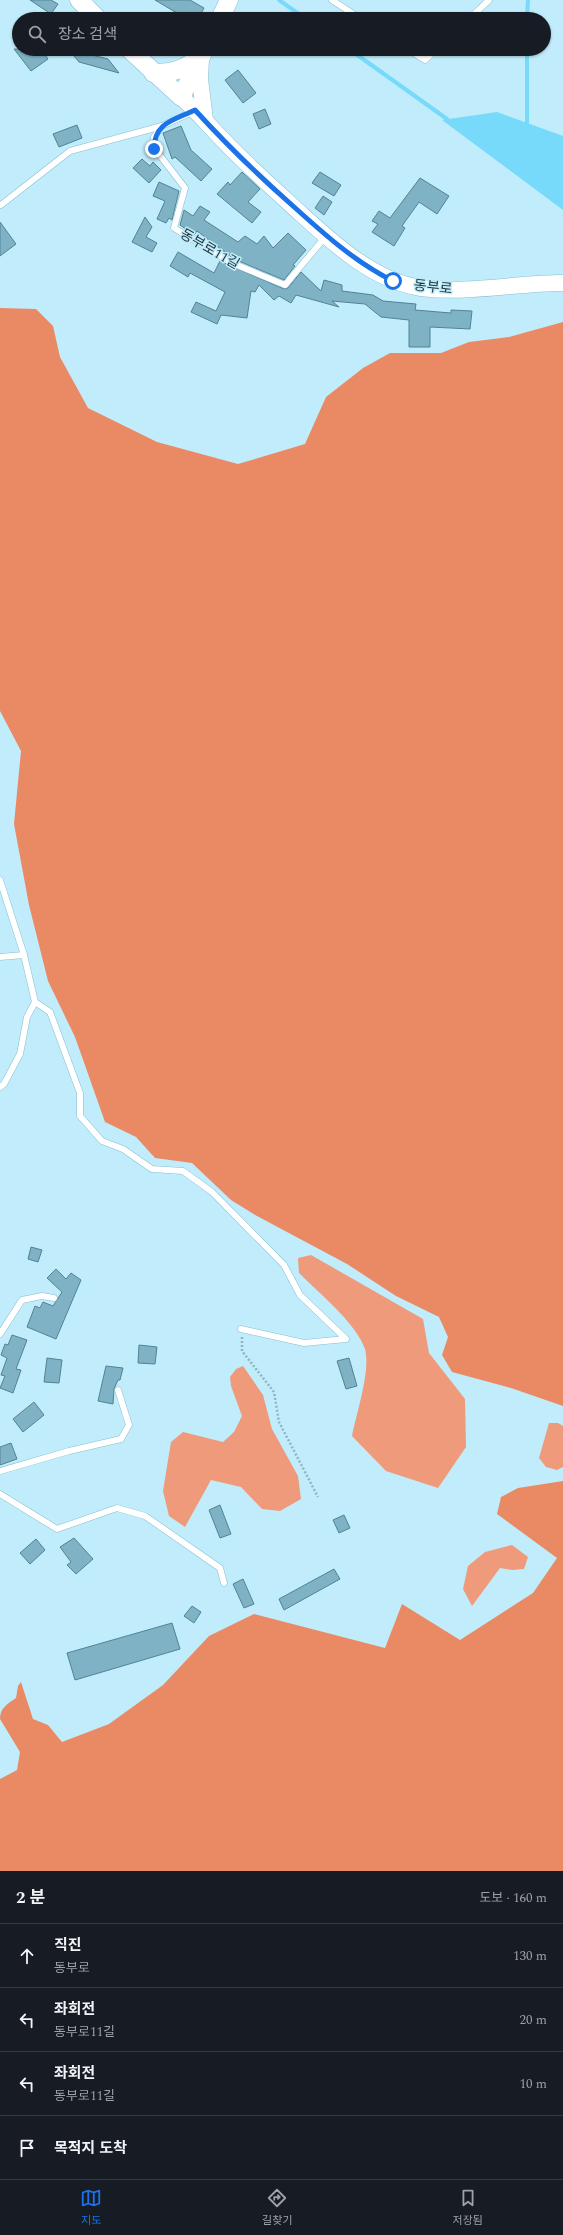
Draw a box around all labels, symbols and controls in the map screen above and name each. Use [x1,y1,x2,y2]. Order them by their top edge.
search box [12,12,551,56]
icon: search [26,23,48,45]
text: 장소 검색 [58,23,117,46]
route end [145,140,163,158]
street label: 동부로11길 [176,224,244,274]
route start [384,272,402,290]
street label: 동부로 [413,275,453,299]
text: 2 분 [16,1885,45,1911]
text: 도보 · 160 m [479,1888,547,1908]
text: 직진 [54,1934,82,1957]
icon: ahead [16,1945,38,1967]
text: 130 m [513,1946,547,1966]
text: 동부로 [54,1958,90,1978]
text: 좌회전 [54,1998,95,2021]
icon: left [16,2009,38,2031]
text: 20 m [520,2010,547,2030]
text: 동부로11길 [54,2022,115,2042]
text: 좌회전 [54,2062,95,2085]
icon: left [16,2073,38,2095]
text: 10 m [520,2074,547,2094]
text: 동부로11길 [54,2086,115,2106]
icon: arrive [16,2137,38,2159]
text: 목적지 도착 [54,2137,127,2160]
tab: 지도 [80,2187,102,2229]
tab: 길찾기 [262,2187,292,2229]
tab: 저장됨 [453,2187,483,2229]

